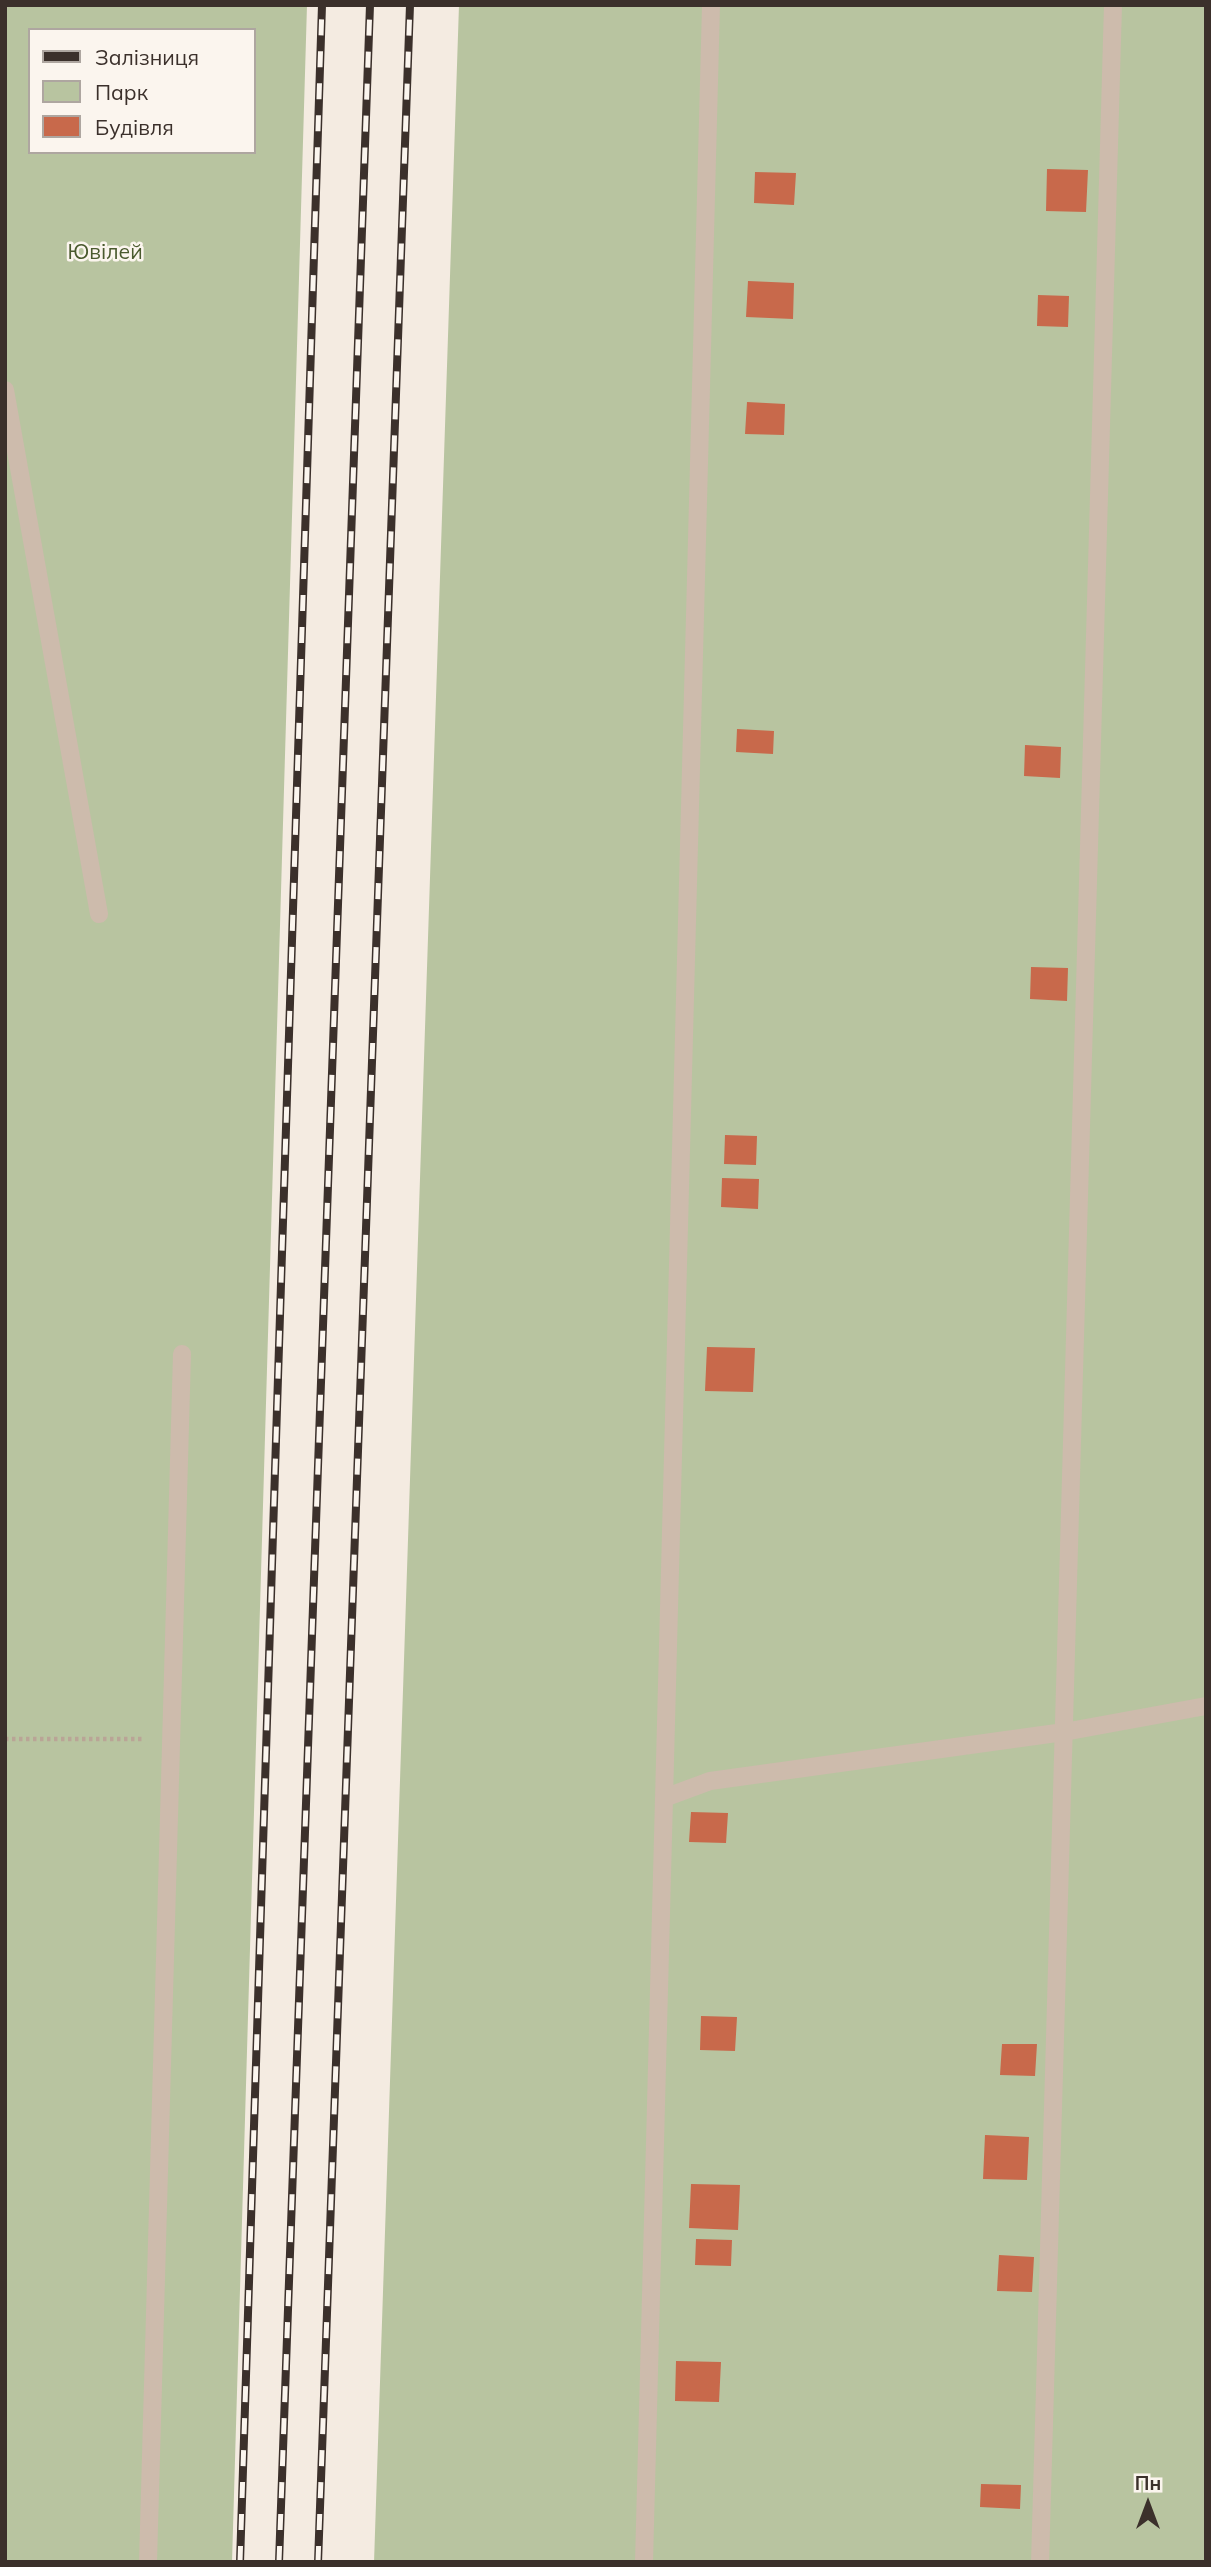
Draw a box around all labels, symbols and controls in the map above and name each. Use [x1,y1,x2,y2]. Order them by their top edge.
legend [28,28,256,154]
text: Залізниця [95,44,199,70]
text: Парк [95,79,148,105]
text: Будівля [95,114,174,140]
park label: Ювілей [67,240,143,266]
north arrow [1113,2469,1183,2539]
text: Пн [1135,2471,1161,2495]

